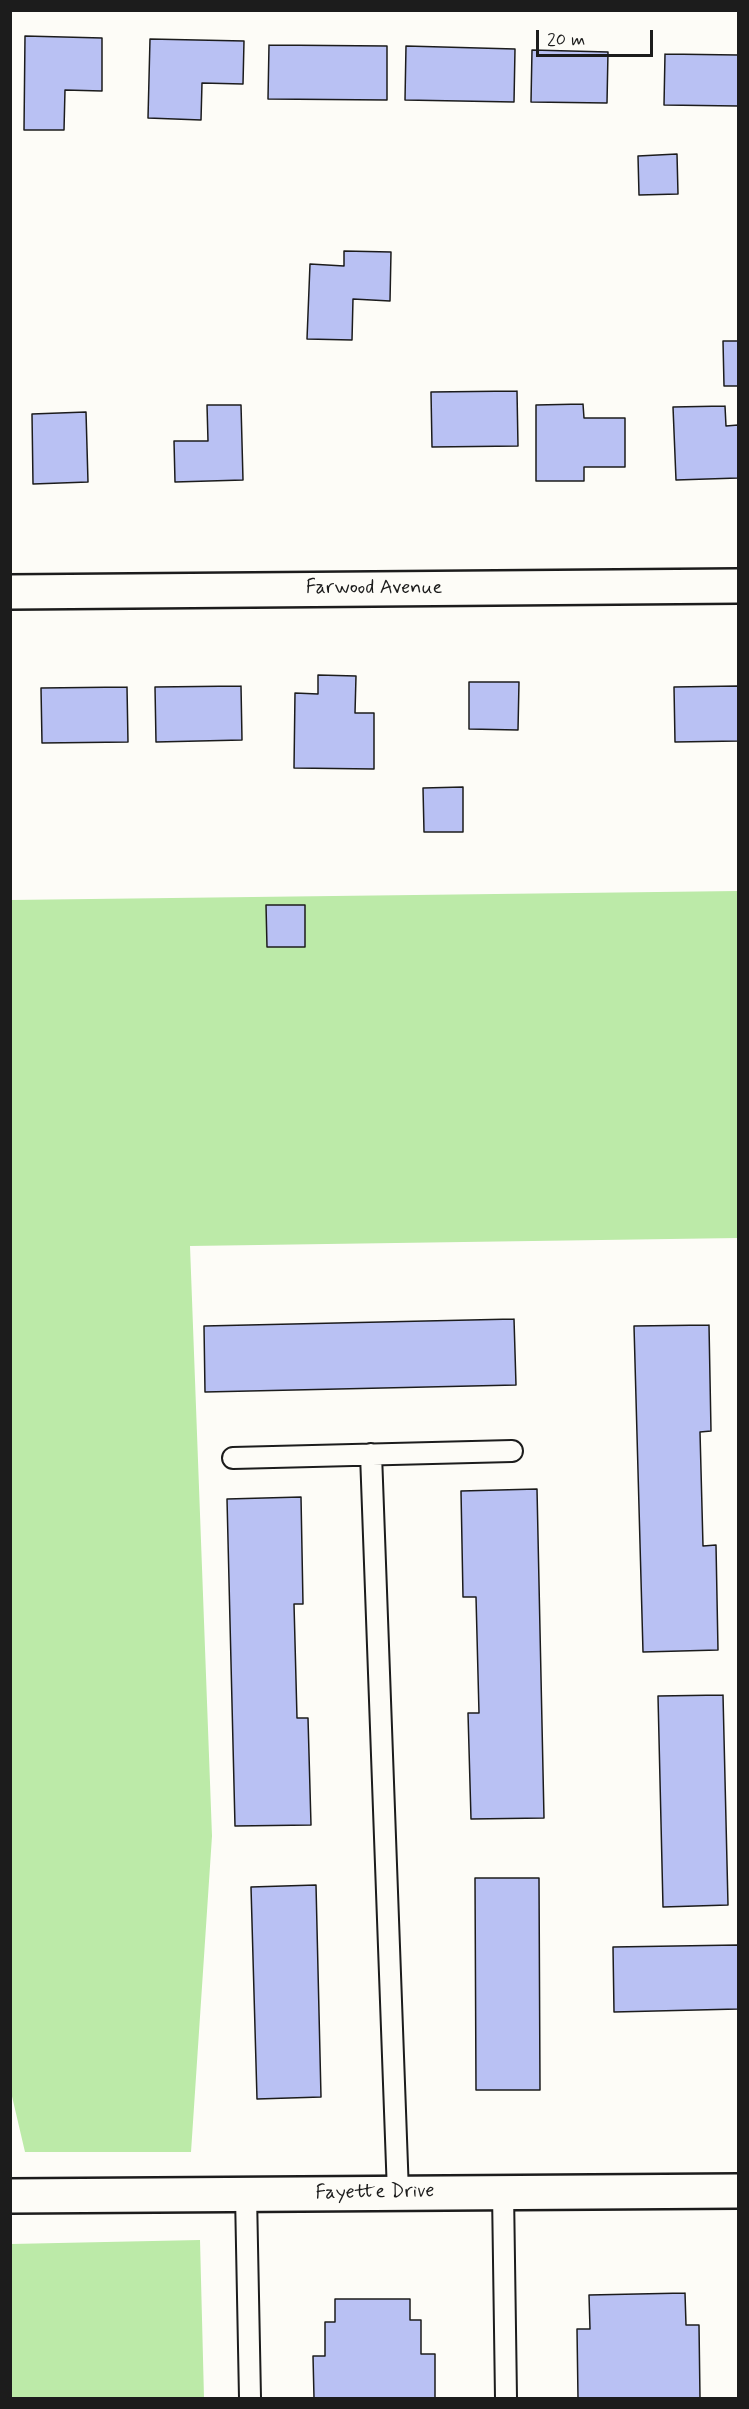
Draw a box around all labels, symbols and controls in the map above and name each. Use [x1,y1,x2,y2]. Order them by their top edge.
scale bar [539,18,656,56]
text: 20 m [547,28,585,52]
street label: Farwood Avenue [306,577,442,601]
street label: Fayette Drive [315,2180,435,2206]

